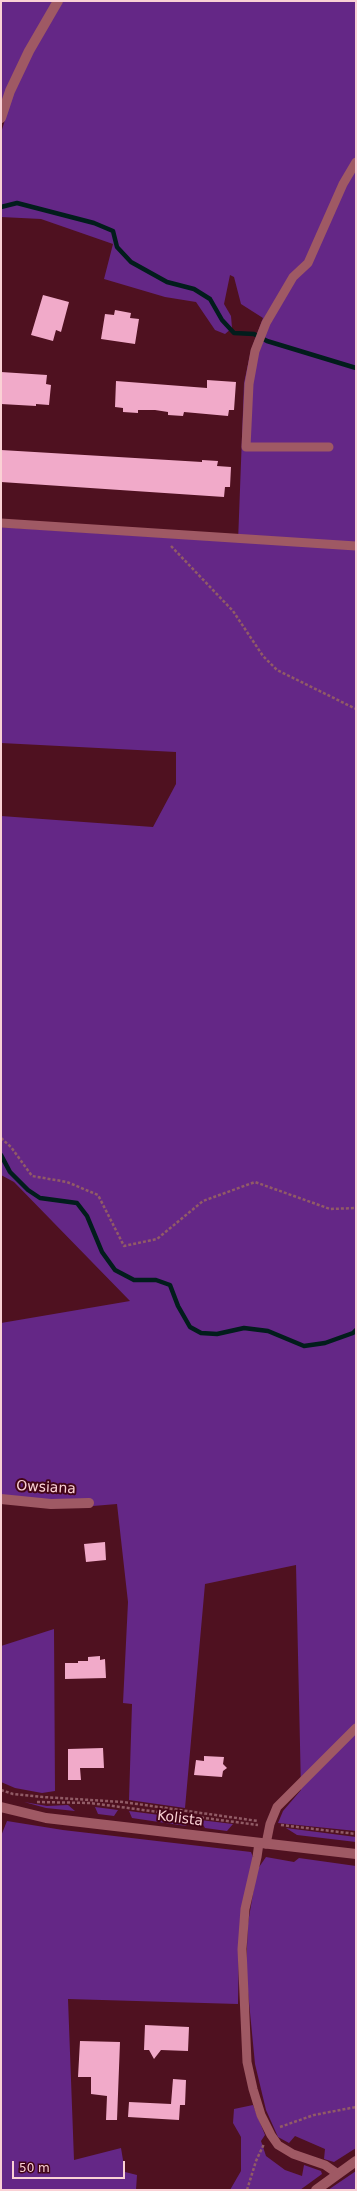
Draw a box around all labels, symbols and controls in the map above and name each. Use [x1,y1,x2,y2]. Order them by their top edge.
street label: Owsiana [16,1478,76,1498]
street label: Kolista [156,1808,204,1830]
scale bar [14,2153,127,2179]
text: 50 m [19,2161,50,2175]

